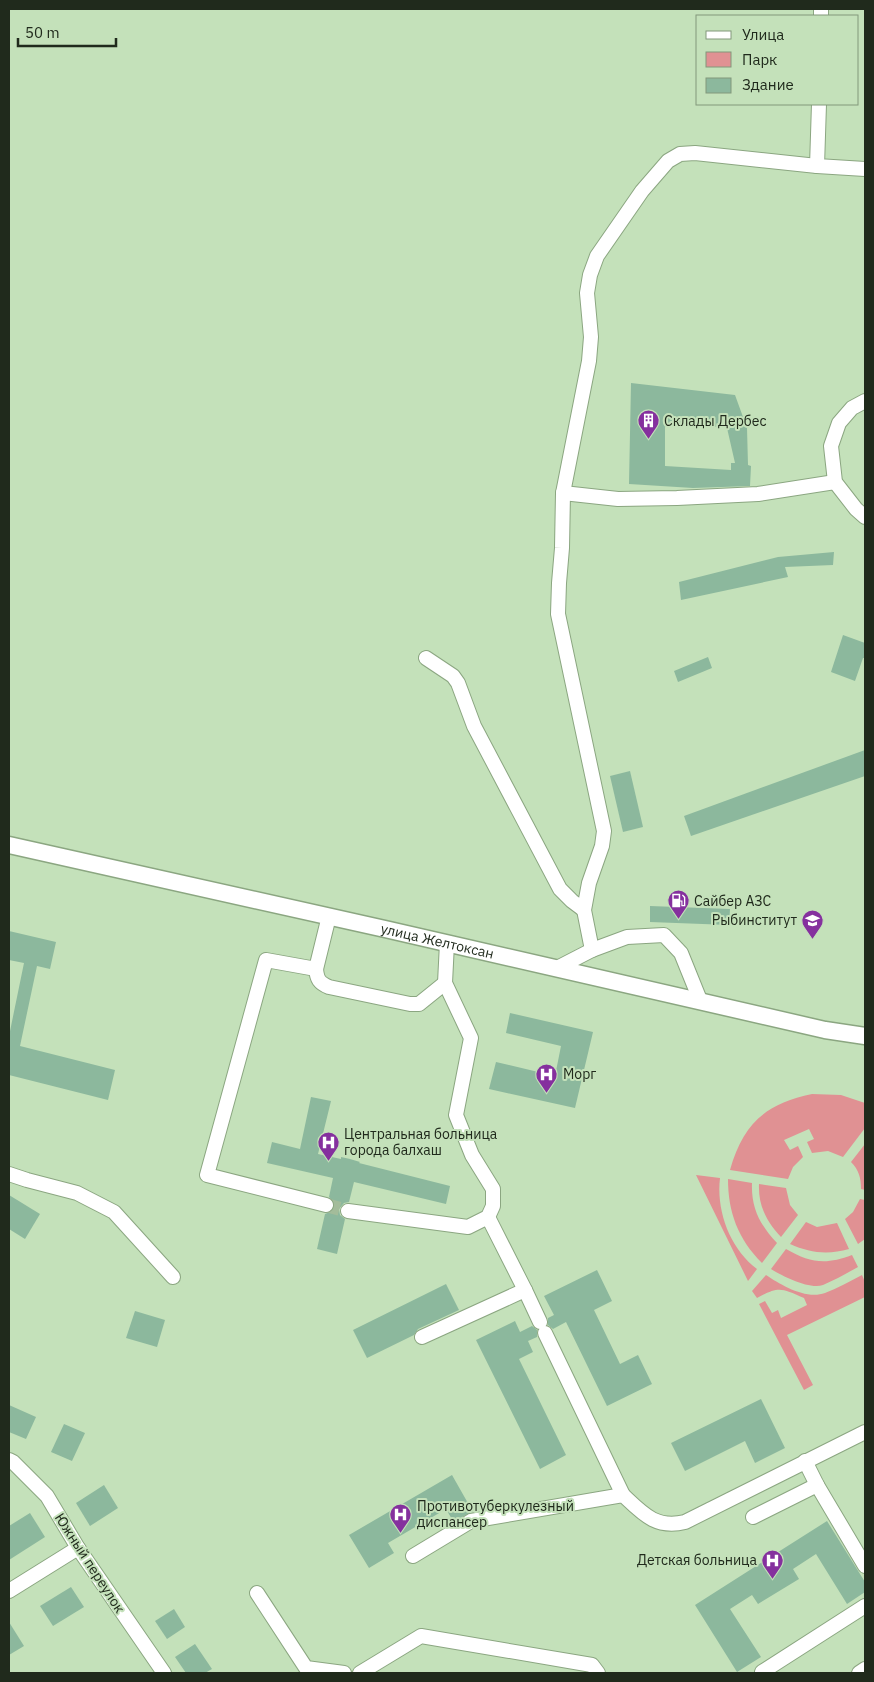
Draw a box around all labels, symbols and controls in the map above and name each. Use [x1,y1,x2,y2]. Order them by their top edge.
scale bar [18,15,115,47]
legend [696,15,859,105]
text: 50 m [25,23,60,42]
text: Улица [742,25,784,44]
text: Парк [742,50,777,69]
text: Здание [742,75,794,94]
building icon: Склады Дербес [636,409,660,440]
place label: Склады Дербес [664,412,767,430]
fuel station icon: Сайбер АЗС [666,889,690,920]
place label: Сайбер АЗС [694,892,772,910]
school or university icon: Рыбинститут [801,908,825,939]
place label: Рыбинститут [712,911,797,929]
street label: улица Желтоксан [379,919,496,963]
hospital icon: Морг [535,1062,559,1093]
place label: Морг [563,1065,596,1083]
place label: Центральная больница города балхаш [344,1125,498,1159]
hospital icon: Центральная больница города балхаш [316,1130,340,1161]
place label: Противотуберкулезный диспансер [417,1497,574,1531]
hospital icon: Противотуберкулезный диспансер [389,1502,413,1533]
street label: Южный переулок [51,1510,129,1617]
hospital icon: Детская больница [761,1548,785,1579]
place label: Детская больница [637,1551,758,1569]

